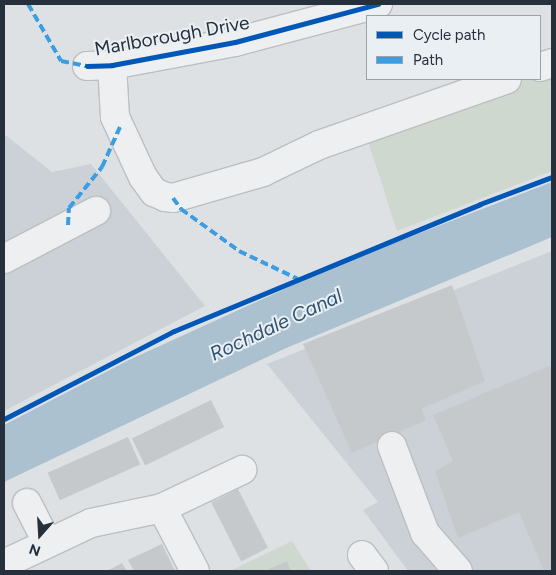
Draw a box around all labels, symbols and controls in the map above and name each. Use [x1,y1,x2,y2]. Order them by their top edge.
street label: Marlborough Drive [93,11,251,61]
legend [366,15,541,80]
text: Cycle path [413,26,485,44]
text: Path [413,51,443,69]
water label: Rochdale Canal [206,284,346,366]
north arrow [15,510,65,560]
text: N [27,540,43,559]

